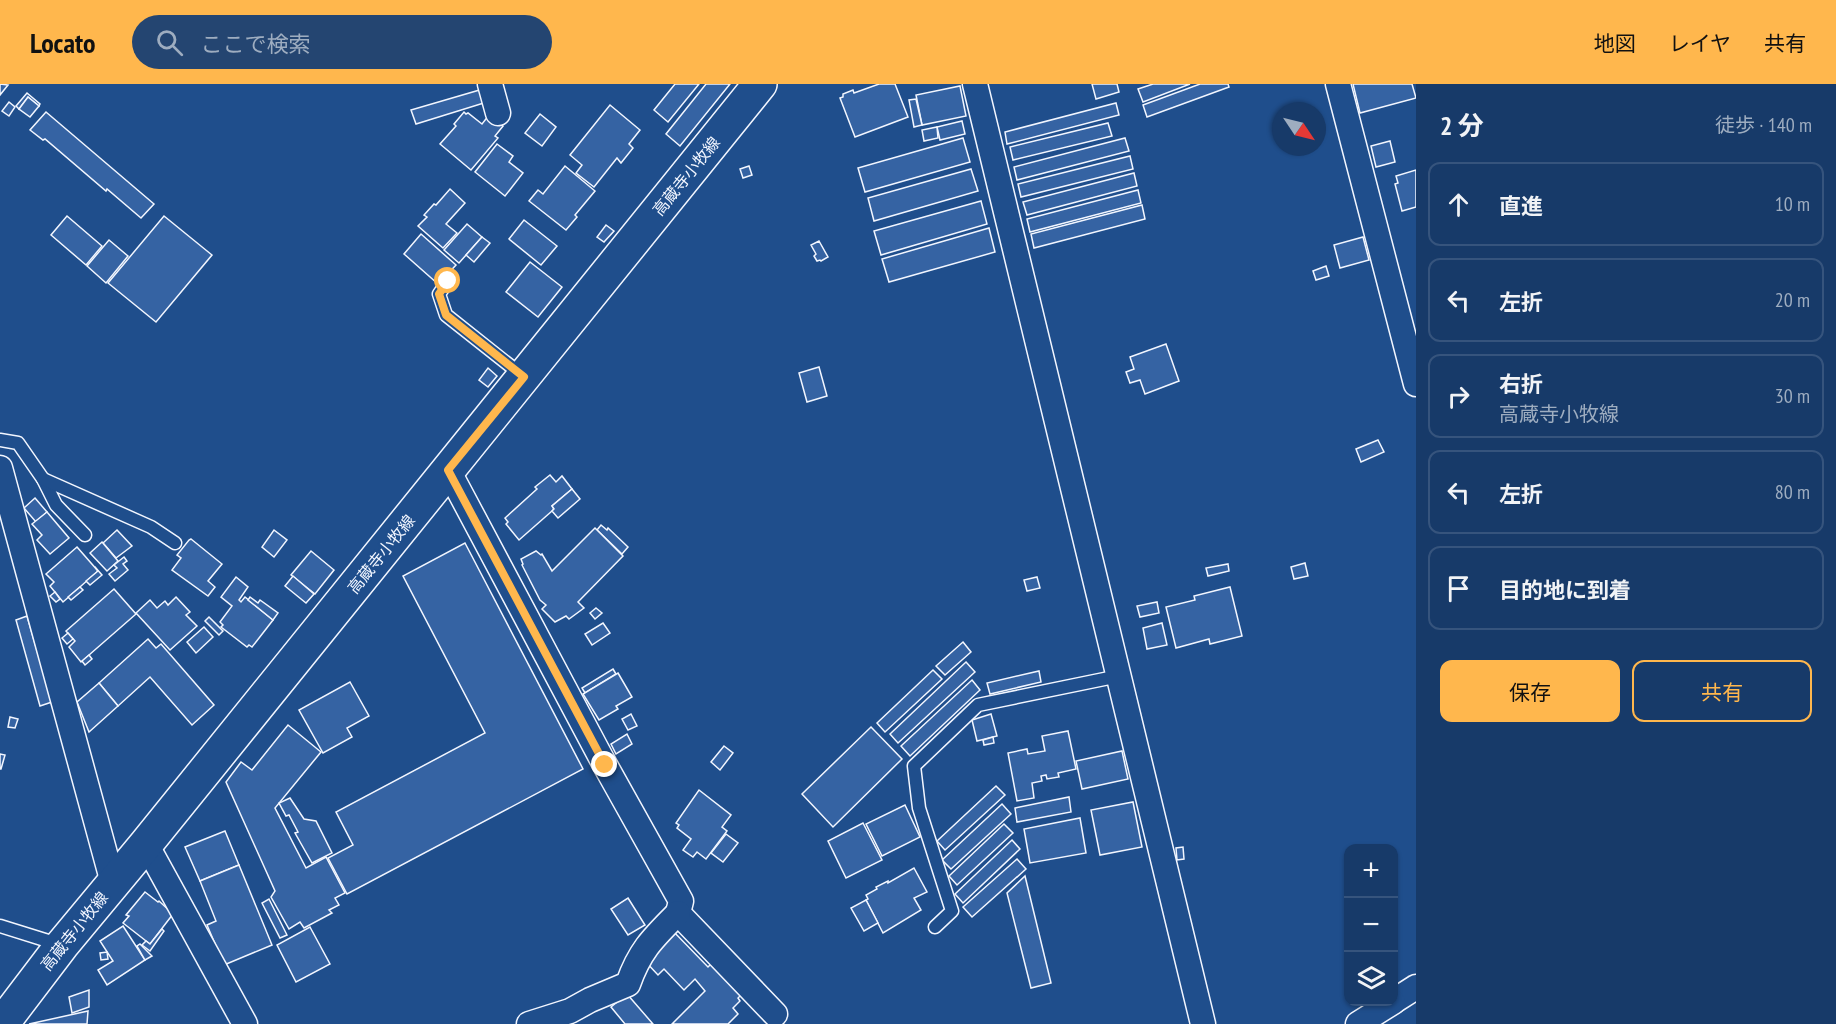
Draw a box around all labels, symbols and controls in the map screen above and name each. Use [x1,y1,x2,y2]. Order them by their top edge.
search box [132,15,552,69]
text: Locato [30,24,96,61]
icon: search [153,26,186,59]
text: ここで検索 [201,30,311,58]
text: 地図 [1594,30,1636,57]
text: レイヤ [1669,30,1731,57]
text: 共有 [1764,30,1806,57]
north arrow [1272,102,1326,156]
text: 2 分 [1440,109,1484,142]
text: 徒歩 · 140 m [1715,112,1812,138]
street label: 高蔵寺小牧線 [648,132,724,220]
icon: ahead [1442,188,1475,221]
text: 10 m [1775,191,1810,217]
text: 直進 [1499,192,1543,220]
route start [434,267,460,293]
icon: left [1442,284,1475,317]
text: 20 m [1775,287,1810,313]
text: 左折 [1499,288,1543,316]
text: 右折 [1499,370,1543,398]
icon: right [1442,380,1475,413]
text: 30 m [1775,383,1810,409]
text: 高蔵寺小牧線 [1499,401,1619,427]
icon: left [1442,476,1475,509]
text: 80 m [1775,479,1810,505]
text: 左折 [1499,480,1543,508]
street label: 高蔵寺小牧線 [343,510,419,598]
icon: arrive [1442,572,1475,605]
text: 目的地に到着 [1499,576,1631,604]
button: 保存 [1440,660,1620,722]
button: 共有 [1632,660,1812,722]
route end [591,751,617,777]
map controls [1344,844,1398,1006]
button: + [1344,844,1398,898]
street label: 高蔵寺小牧線 [36,887,112,975]
button: − [1344,898,1398,952]
button: layers [1344,952,1398,1006]

